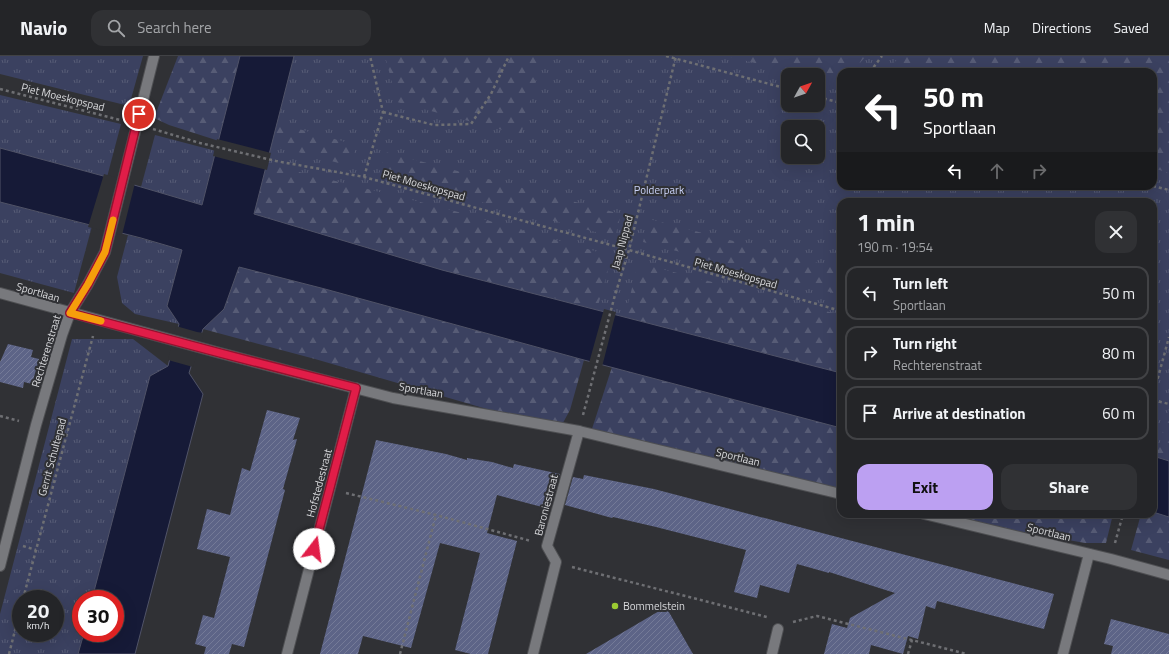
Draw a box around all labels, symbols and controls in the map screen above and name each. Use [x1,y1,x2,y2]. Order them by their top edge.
search box [91,10,371,46]
text: Navio [20,13,67,42]
text: Search here [137,16,212,39]
icon: search [105,17,127,39]
text: Map [984,17,1010,38]
text: Directions [1032,17,1091,38]
text: Saved [1113,17,1149,38]
north arrow [781,68,825,112]
map controls [781,68,825,164]
text: 50 m [923,75,984,118]
street label: Piet Moeskopspad [20,79,107,115]
icon: left [857,84,909,136]
pin [122,97,156,131]
icon: arrive [128,103,150,125]
text: Sportlaan [923,114,996,141]
button: search [781,120,825,164]
icon: left [944,160,966,182]
icon: ahead [986,160,1008,182]
icon: right [1028,160,1050,182]
street label: Piet Moeskopspad [381,166,467,205]
park label: Polderpark [634,182,685,198]
text: 1 min [857,204,915,240]
button: close [1095,211,1137,253]
street label: Jaap Nippad [607,213,637,271]
text: 190 m · 19:54 [857,237,933,257]
street label: Piet Moeskopspad [693,254,779,293]
text: Turn left [893,272,948,295]
street label: Sportlaan [14,278,62,306]
icon: left [859,282,881,304]
text: 50 m [1102,282,1135,305]
text: Sportlaan [893,295,946,315]
street label: Rechterenstraat [27,313,65,389]
text: Turn right [893,332,957,355]
icon: right [859,342,881,364]
text: 80 m [1102,342,1135,365]
text: Rechterenstraat [893,355,982,375]
street label: Sportlaan [398,378,444,402]
icon: arrive [859,402,881,424]
text: Arrive at destination [893,402,1026,425]
text: 60 m [1102,402,1135,425]
street label: Gerrit Schultepad [34,416,70,498]
street label: Sportlaan [714,444,762,470]
street label: Hofstedestraat [302,447,336,519]
button: Exit [857,464,993,510]
button: Share [1001,464,1137,510]
street label: Baroniestraat [530,472,562,538]
street label: Sportlaan [1025,519,1073,545]
position arrow [293,528,335,570]
speed limit sign: 30 [72,590,124,642]
text: 20 [27,595,49,626]
place label: Bommelstein [623,598,685,614]
marker: Bommelstein [610,601,620,611]
text: km/h [27,618,49,633]

